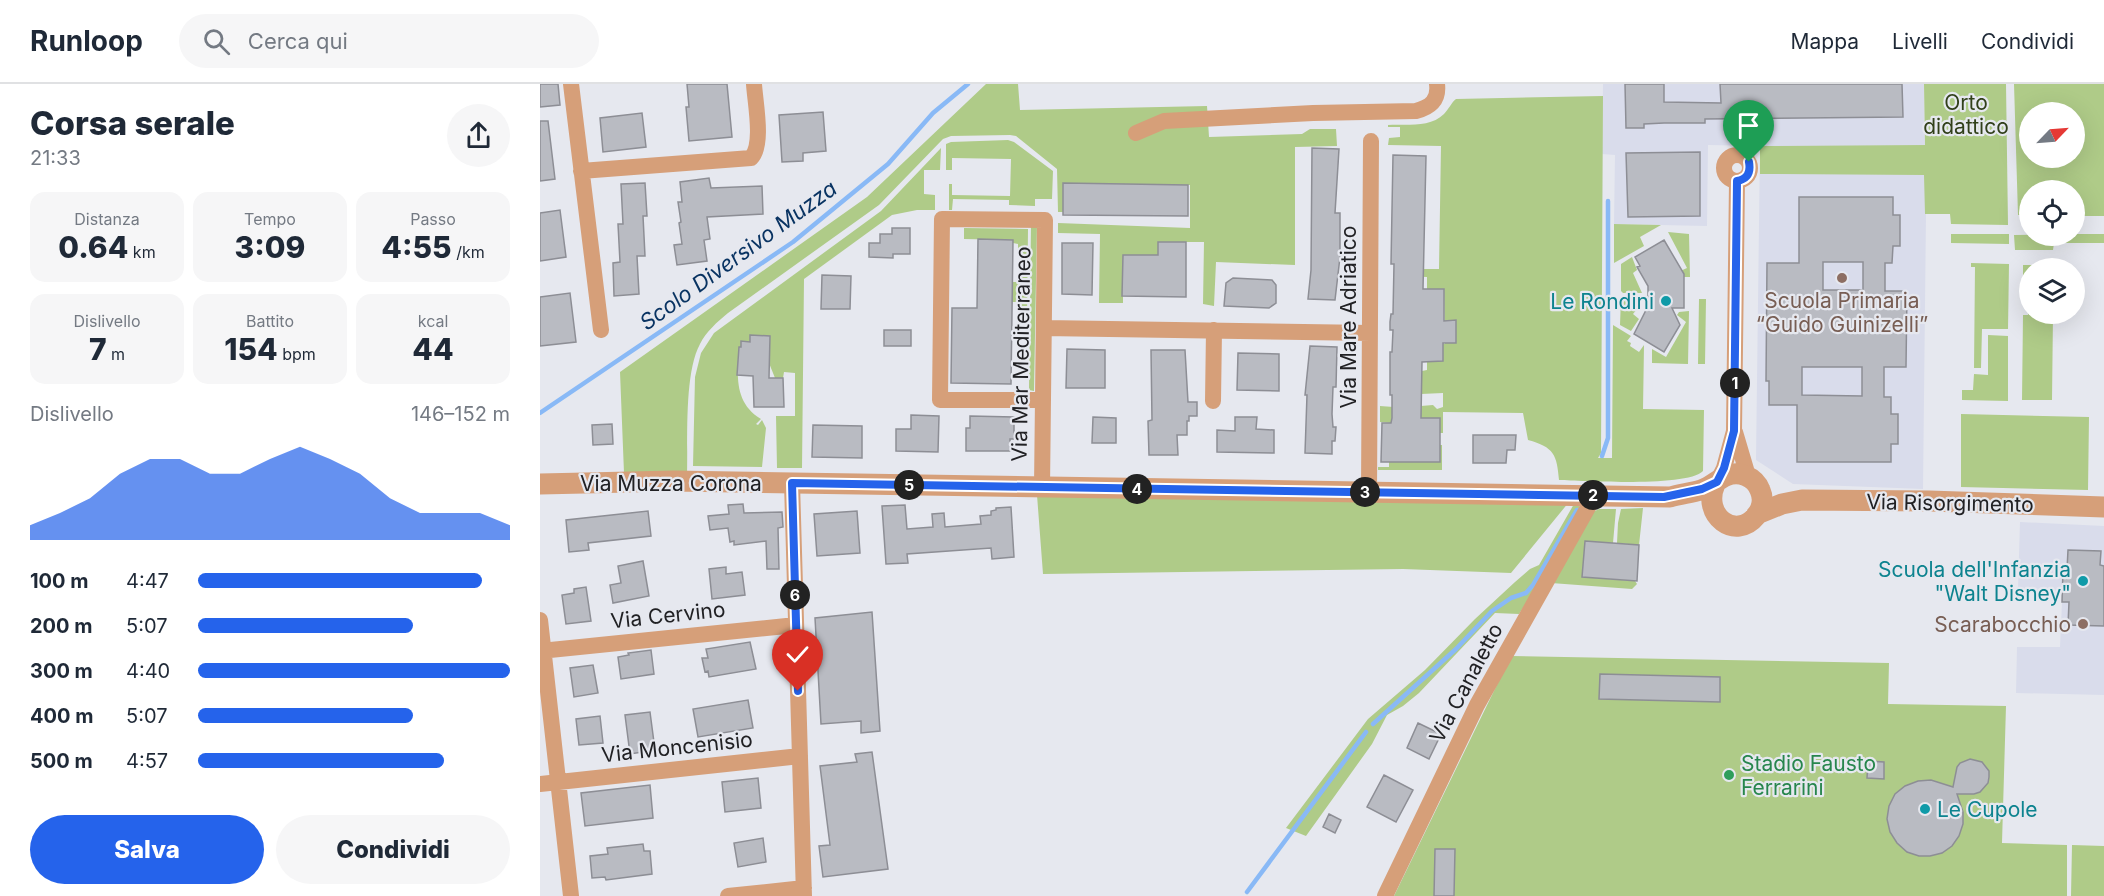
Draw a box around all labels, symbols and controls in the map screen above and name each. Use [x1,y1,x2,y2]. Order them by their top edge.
search box [179,14,599,68]
text: Runloop [30,24,143,58]
icon: search [200,25,233,58]
text: Cerca qui [248,28,348,54]
text: Mappa [1791,29,1859,54]
text: Livelli [1892,29,1948,54]
text: Condividi [1981,29,2074,54]
park label: Orto didattico [1923,90,2009,139]
pin [1723,100,1774,162]
north arrow [2019,102,2085,168]
map controls [2019,102,2085,324]
text: Corsa serale [30,103,235,143]
button: share [447,104,510,167]
icon: arrive [1732,109,1765,142]
text: 21:33 [30,146,81,170]
water label: Scolo Diversivo Muzza [634,175,842,335]
button: locate [2019,180,2085,246]
text: Distanza [74,209,140,229]
text: Tempo [244,209,296,229]
text: Passo [410,209,456,229]
street label: Via Mare Adriatico [1336,226,1361,408]
text: 0.64 [58,229,128,265]
text: 3:09 [235,229,305,265]
text: 4:55 [381,229,452,265]
text: km [128,242,156,262]
text: /km [452,242,485,262]
street label: Via Mar Mediterraneo [1007,246,1035,462]
button: layers [2019,258,2085,324]
marker: Scuola Primaria “Guido Guinizelli” [1835,271,1849,285]
place label: Scuola Primaria “Guido Guinizelli” [1756,288,1928,337]
place label: Le Rondini [1550,289,1654,314]
marker: Le Rondini [1659,294,1673,308]
text: Dislivello [74,311,140,331]
text: Battito [246,311,294,331]
text: kcal [418,311,448,331]
text: 7 [89,331,107,367]
text: 154 [224,331,278,367]
text: 44 [412,331,454,367]
text: m [107,344,125,364]
text: bpm [278,344,316,364]
pin: 1 [1720,368,1750,398]
text: 1 [1732,373,1738,393]
text: Dislivello [30,402,114,426]
text: 146–152 m [411,402,510,426]
pin: 5 [894,470,924,500]
street label: Via Muzza Corona [580,471,762,496]
pin: 4 [1122,474,1152,504]
text: 5 [904,475,914,495]
pin: 3 [1350,477,1380,507]
text: 4 [1132,479,1142,499]
pin: 2 [1578,480,1608,510]
text: 3 [1360,482,1370,502]
text: 2 [1588,485,1598,505]
street label: Via Risorgimento [1866,489,2034,517]
place label: Scuola dell'Infanzia "Walt Disney" [1878,557,2071,606]
text: 100 m [30,569,89,593]
text: 4:47 [126,569,169,593]
marker: Scuola dell'Infanzia "Walt Disney" [2076,574,2090,588]
pin: 6 [780,580,810,610]
text: 6 [790,585,800,605]
street label: Via Cervino [610,597,726,633]
place label: Scarabocchio [1934,612,2071,637]
text: 200 m [30,614,93,638]
text: 5:07 [126,614,167,638]
marker: Scarabocchio [2076,617,2090,631]
street label: Via Canaletto [1424,619,1508,747]
pin [772,629,823,691]
icon: check [781,638,814,671]
text: 300 m [30,659,93,683]
text: 4:40 [126,659,170,683]
text: 400 m [30,704,94,728]
text: 5:07 [126,704,167,728]
street label: Via Moncenisio [600,727,754,767]
text: 500 m [30,749,93,773]
text: 4:57 [126,749,168,773]
place label: Stadio Fausto Ferrarini [1741,751,1876,800]
marker: Stadio Fausto Ferrarini [1722,768,1736,782]
place label: Le Cupole [1937,797,2038,822]
marker: Le Cupole [1918,802,1932,816]
button: Salva [30,815,264,884]
button: Condividi [276,815,510,884]

